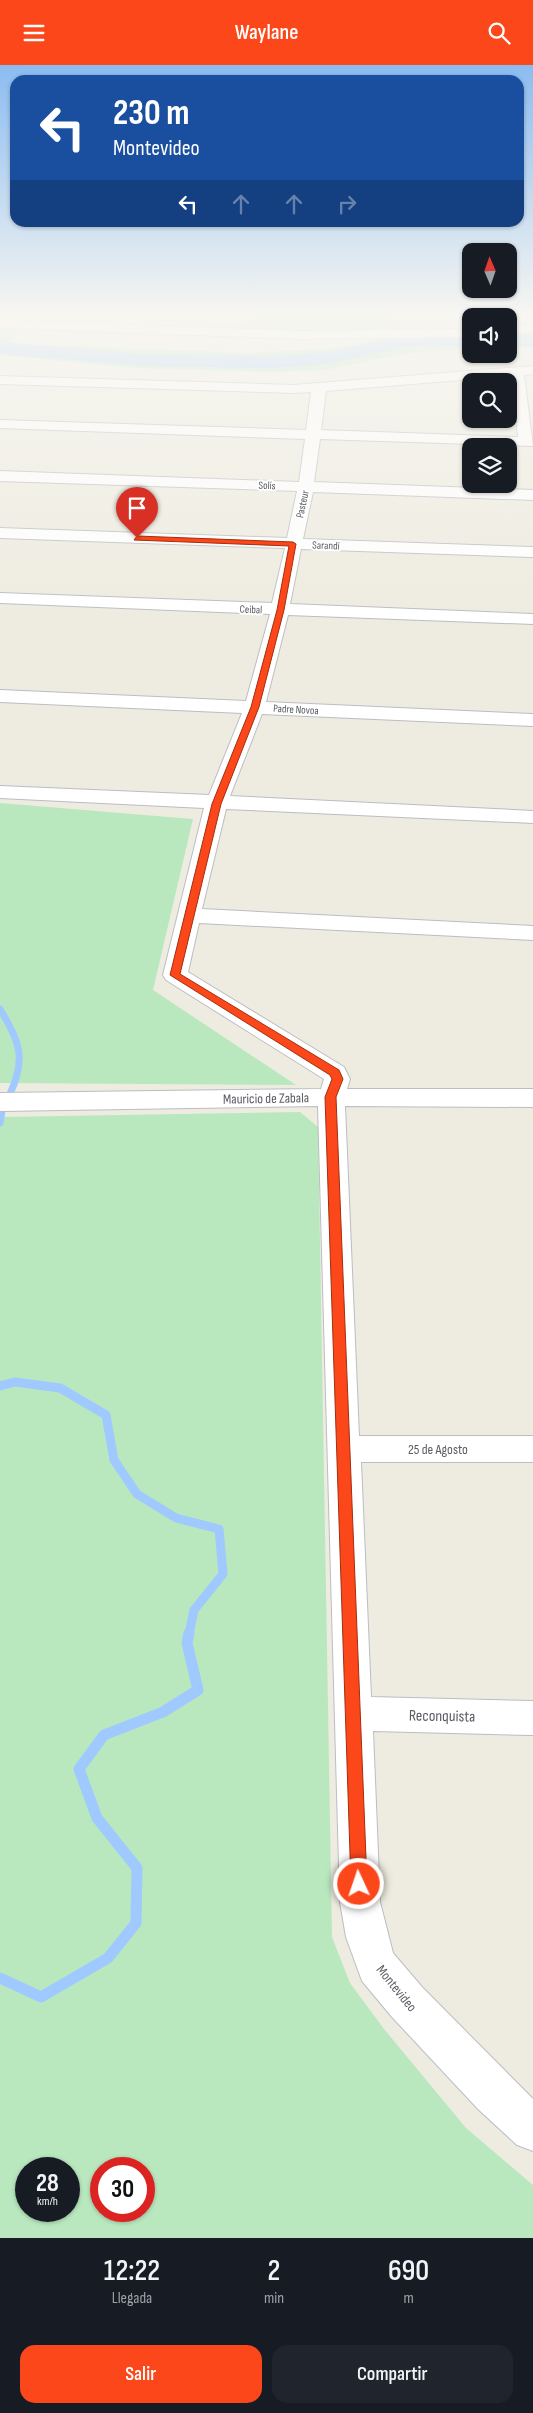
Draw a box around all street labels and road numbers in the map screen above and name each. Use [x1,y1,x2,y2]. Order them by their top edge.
street label: Solís [258,479,276,492]
street label: Pasteur [293,489,312,519]
street label: Sarandí [312,539,341,553]
street label: Ceibal [239,603,262,616]
street label: Padre Novoa [273,702,319,717]
street label: Mauricio de Zabala [223,1089,309,1108]
street label: 25 de Agosto [408,1441,468,1458]
street label: Reconquista [409,1706,475,1727]
street label: Montevideo [373,1962,421,2015]

